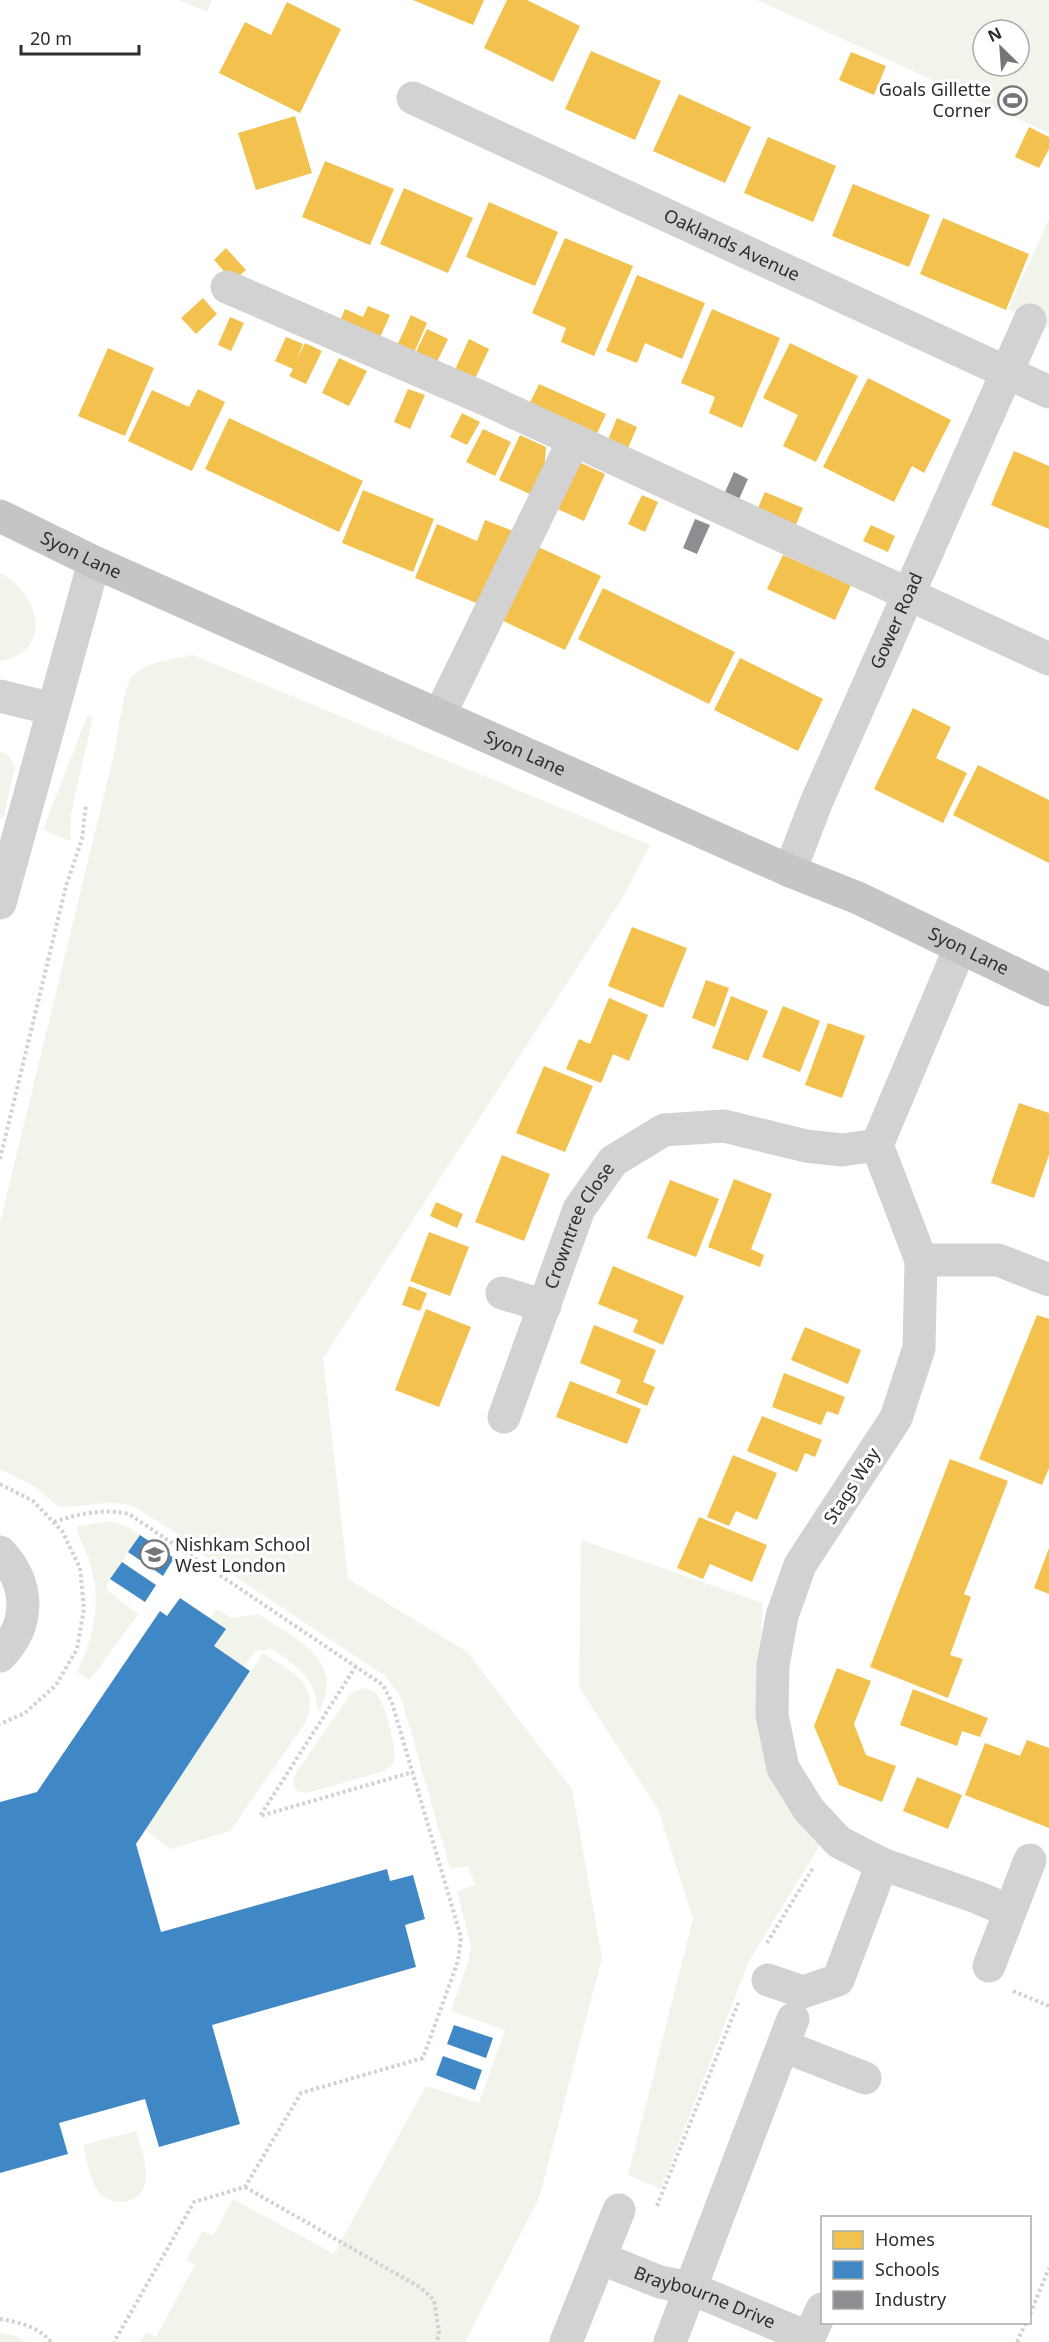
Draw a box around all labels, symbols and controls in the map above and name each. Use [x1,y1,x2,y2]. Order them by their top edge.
scale bar [21,18,140,56]
north arrow [971,18,1031,78]
text: N [984,22,1005,47]
text: 20 m [30,26,72,50]
place label: Goals Gillette Corner [879,77,992,122]
sports icon: Goals Gillette Corner [996,84,1028,116]
street label: Oaklands Avenue [660,203,804,286]
street label: Syon Lane [37,525,125,584]
street label: Gower Road [864,568,928,673]
street label: Syon Lane [481,724,570,781]
street label: Syon Lane [925,921,1013,980]
street label: Crowntree Close [538,1157,619,1292]
street label: Stags Way [818,1442,885,1528]
place label: Nishkam School West London [175,1532,310,1577]
school or university icon: Nishkam School West London [138,1539,170,1571]
legend [821,2216,1031,2324]
text: Homes [875,2227,935,2251]
text: Schools [875,2257,940,2281]
street label: Braybourne Drive [631,2260,779,2334]
text: Industry [875,2287,947,2311]

